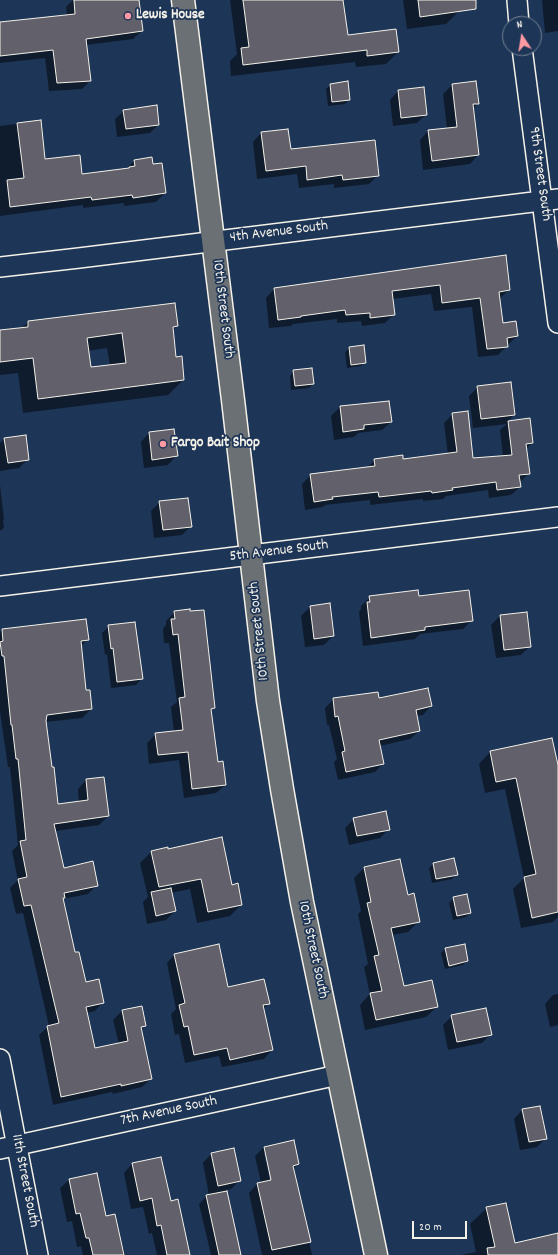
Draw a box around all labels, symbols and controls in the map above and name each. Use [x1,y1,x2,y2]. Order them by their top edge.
place label: Lewis House [136,7,205,25]
marker: Lewis House [123,11,133,21]
north arrow [502,16,542,56]
text: N [515,17,524,34]
street label: 9th Street South [523,126,555,222]
street label: 4th Avenue South [229,218,329,248]
street label: 10th Street South [207,259,237,359]
place label: Fargo Bait Shop [171,435,260,453]
marker: Fargo Bait Shop [158,439,168,449]
street label: 5th Avenue South [229,537,329,567]
street label: 10th Street South [246,581,274,681]
street label: 10th Street South [293,900,331,1000]
street label: 7th Avenue South [119,1093,219,1131]
street label: 11th Street South [6,1133,42,1229]
scale bar [414,1213,469,1239]
text: 20 m [419,1219,442,1236]

